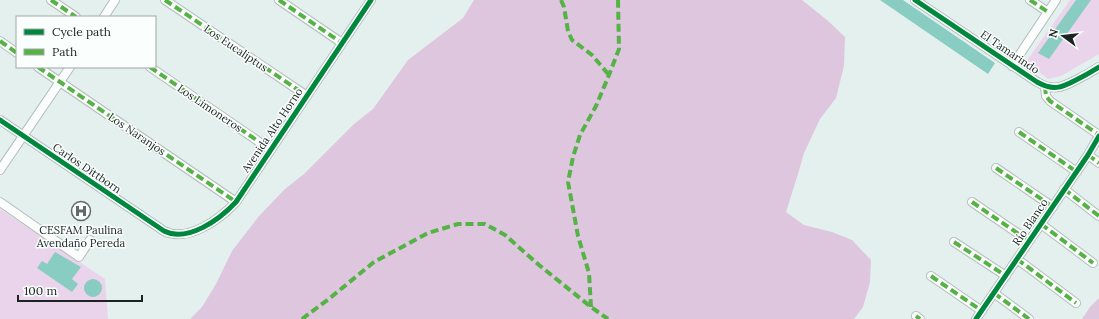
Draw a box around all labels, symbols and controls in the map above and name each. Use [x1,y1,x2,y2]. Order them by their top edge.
legend [16,16,156,68]
north arrow [1043,16,1083,56]
street label: Los Eucaliptus [201,21,271,75]
text: Cycle path [52,24,111,39]
street label: El Tamarindo [978,27,1042,77]
text: N [1045,27,1061,39]
text: Path [52,44,77,59]
street label: Los Limoneros [175,81,245,135]
street label: Avenida Alto Horno [238,85,306,176]
street label: Los Naranjos [106,110,168,158]
street label: Carlos Dittborn [50,140,124,196]
street label: Río Blanco [1009,196,1051,248]
hospital icon: CESFAM Paulina Avendaño Pereda [70,200,92,222]
place label: CESFAM Paulina Avendaño Pereda [36,223,126,250]
scale bar [18,277,142,303]
text: 100 m [24,283,57,298]

